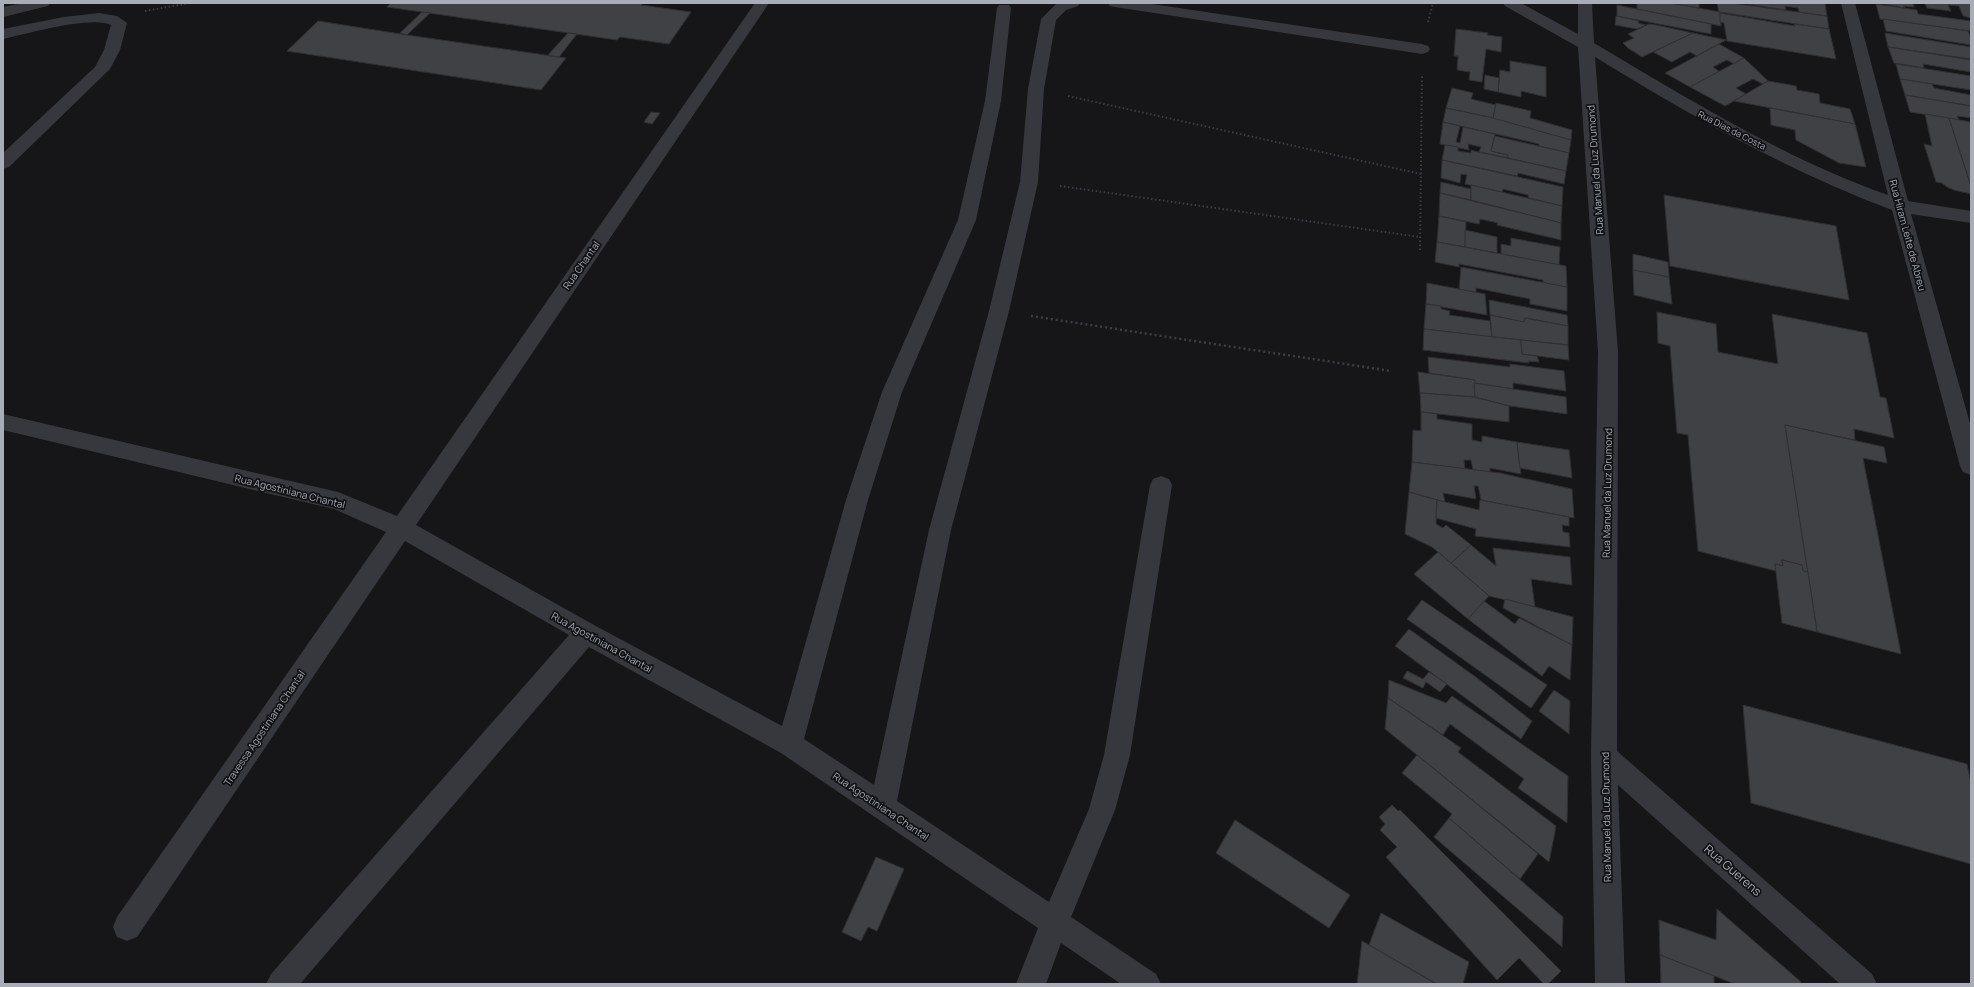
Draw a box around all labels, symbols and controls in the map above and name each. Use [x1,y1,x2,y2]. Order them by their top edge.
street label: Rua Manuel da Luz Drumond [1583,105,1607,235]
street label: Rua Dias da Costa [1696,107,1768,153]
street label: Rua Hiram Leite de Abreu [1886,178,1930,292]
street label: Rua Chantal [559,238,603,292]
street label: Rua Manuel da Luz Drumond [1599,428,1615,558]
street label: Rua Agostiniana Chantal [233,470,347,512]
street label: Rua Agostiniana Chantal [549,608,655,676]
street label: Travessa Agostiniana Chantal [220,667,308,789]
street label: Rua Manuel da Luz Drumond [1598,752,1614,882]
street label: Rua Agostiniana Chantal [830,769,932,843]
street label: Rua Guerens [1701,840,1765,900]

